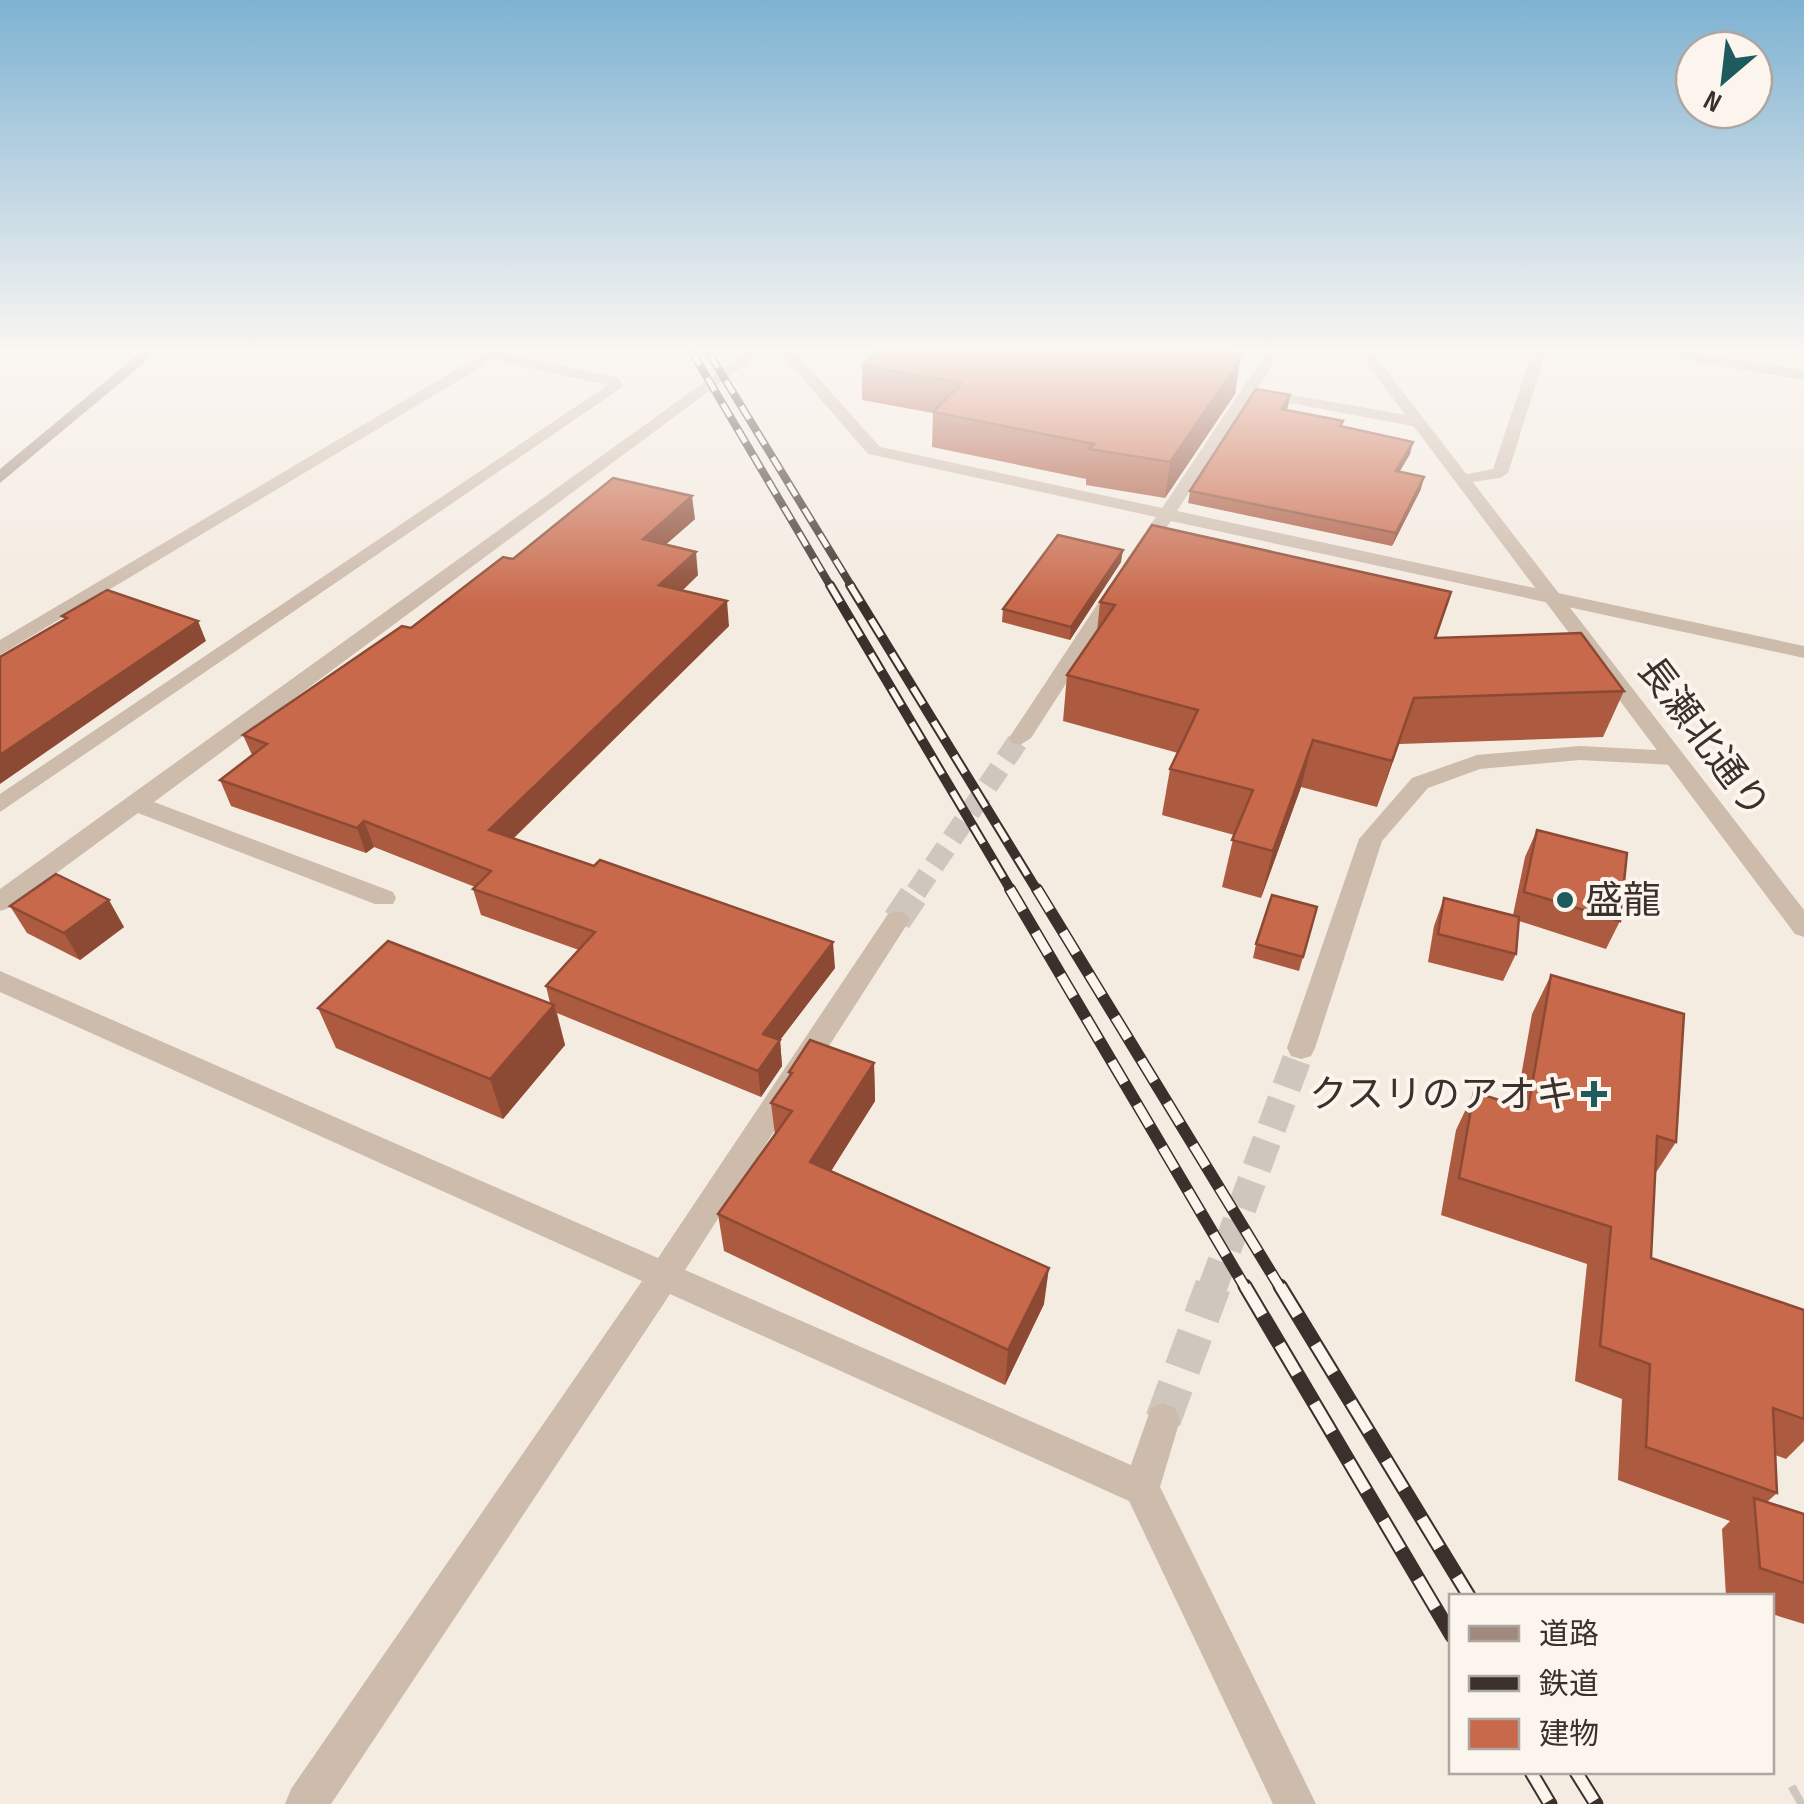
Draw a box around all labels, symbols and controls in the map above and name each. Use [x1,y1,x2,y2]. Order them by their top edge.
north arrow [1674,30,1774,130]
text: N [1699,83,1727,119]
street label: 長瀬北通り [1628,648,1778,827]
place label: 盛龍 [1585,879,1661,924]
marker: 盛龍 [1554,889,1576,911]
place label: クスリのアオキ [1309,1073,1574,1118]
marker: クスリのアオキ [1583,1083,1605,1105]
legend [1449,1594,1774,1774]
text: 道路 [1539,1617,1599,1653]
text: 鉄道 [1539,1667,1599,1703]
text: 建物 [1539,1717,1599,1753]

